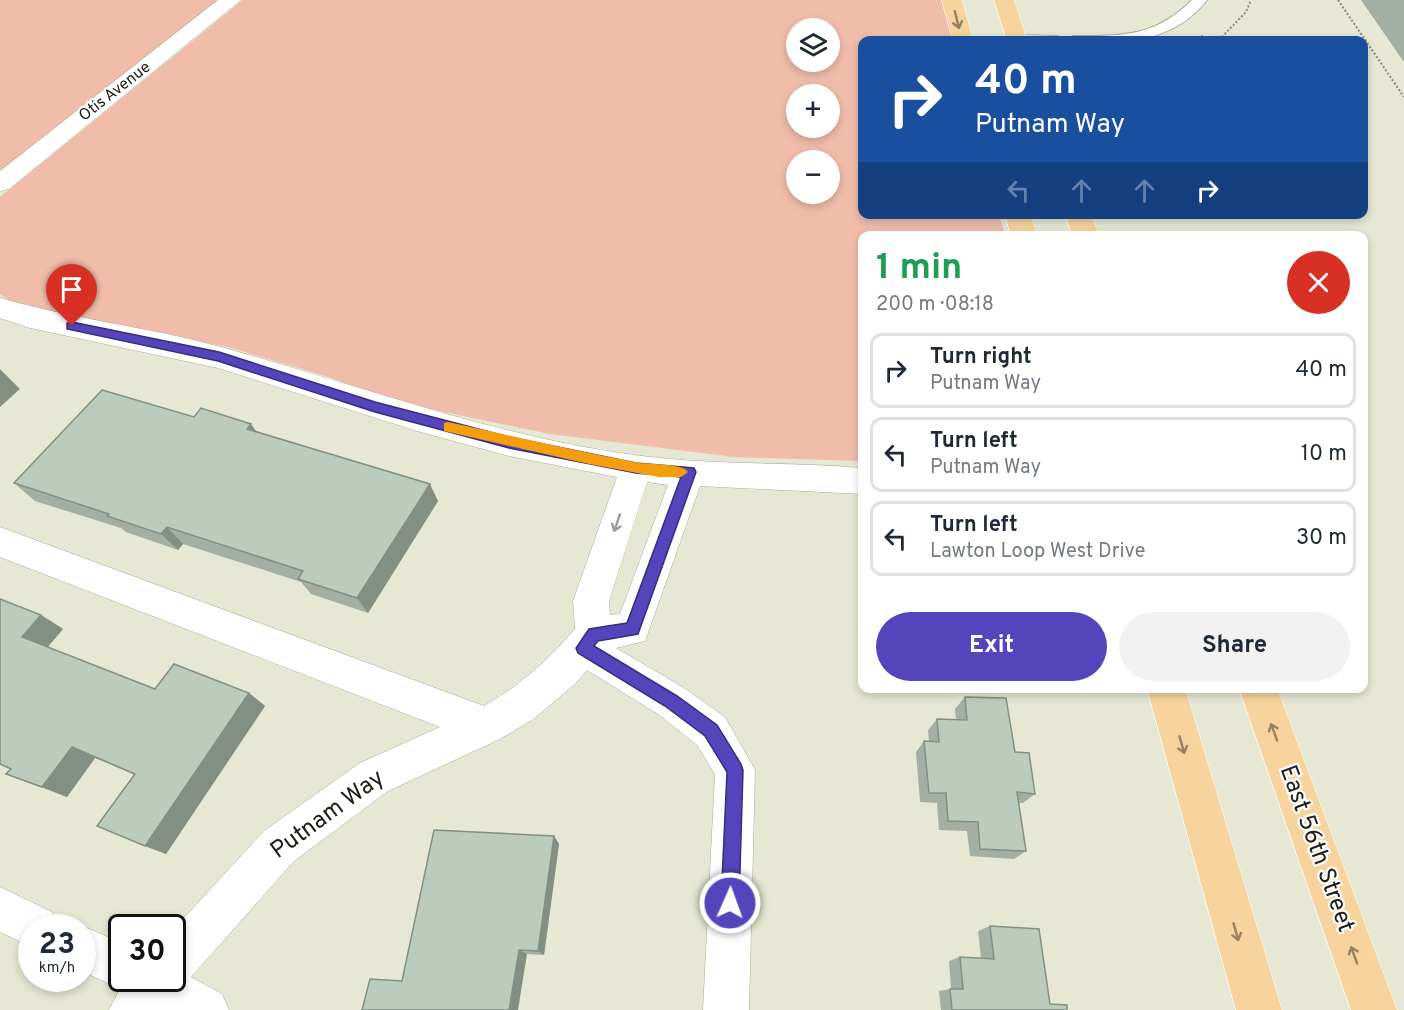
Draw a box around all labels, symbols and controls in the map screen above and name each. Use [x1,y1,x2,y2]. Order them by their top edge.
one-way arrow [952,10,964,29]
map controls [786,18,840,204]
button: layers [786,18,840,72]
text: 40 m [975,56,1077,109]
street label: Otis Avenue [75,58,155,126]
icon: right [876,60,954,138]
button: + [786,84,840,138]
text: Putnam Way [975,108,1125,142]
button: − [786,150,840,204]
icon: left [1002,174,1035,207]
icon: ahead [1065,174,1098,207]
icon: ahead [1128,174,1161,207]
icon: right [1191,174,1224,207]
text: 1 min [876,246,962,292]
button: close [1287,251,1350,314]
pin [46,264,97,326]
icon: arrive [55,273,88,306]
text: 200 m · 08:18 [876,292,994,318]
text: Turn right [930,344,1032,371]
icon: right [879,354,912,387]
text: 40 m [1295,357,1347,384]
text: Putnam Way [930,371,1041,397]
text: Turn left [930,428,1018,455]
icon: left [879,438,912,471]
text: 10 m [1301,441,1347,468]
text: Putnam Way [930,455,1041,481]
text: Turn left [930,512,1018,539]
one-way arrow [611,513,622,532]
icon: left [879,522,912,555]
text: 30 m [1296,525,1347,552]
text: Lawton Loop West Drive [930,539,1145,565]
button: Exit [876,612,1107,681]
button: Share [1119,612,1350,681]
one-way arrow [1268,723,1279,742]
one-way arrow [1177,735,1188,754]
street label: East 56th Street [1272,761,1360,937]
street label: Putnam Way [265,764,391,866]
position arrow [698,871,762,935]
speed limit sign: 30 [108,914,186,992]
one-way arrow [1231,922,1242,941]
text: 23 [39,927,75,964]
one-way arrow [1348,946,1359,965]
text: km/h [39,959,75,978]

